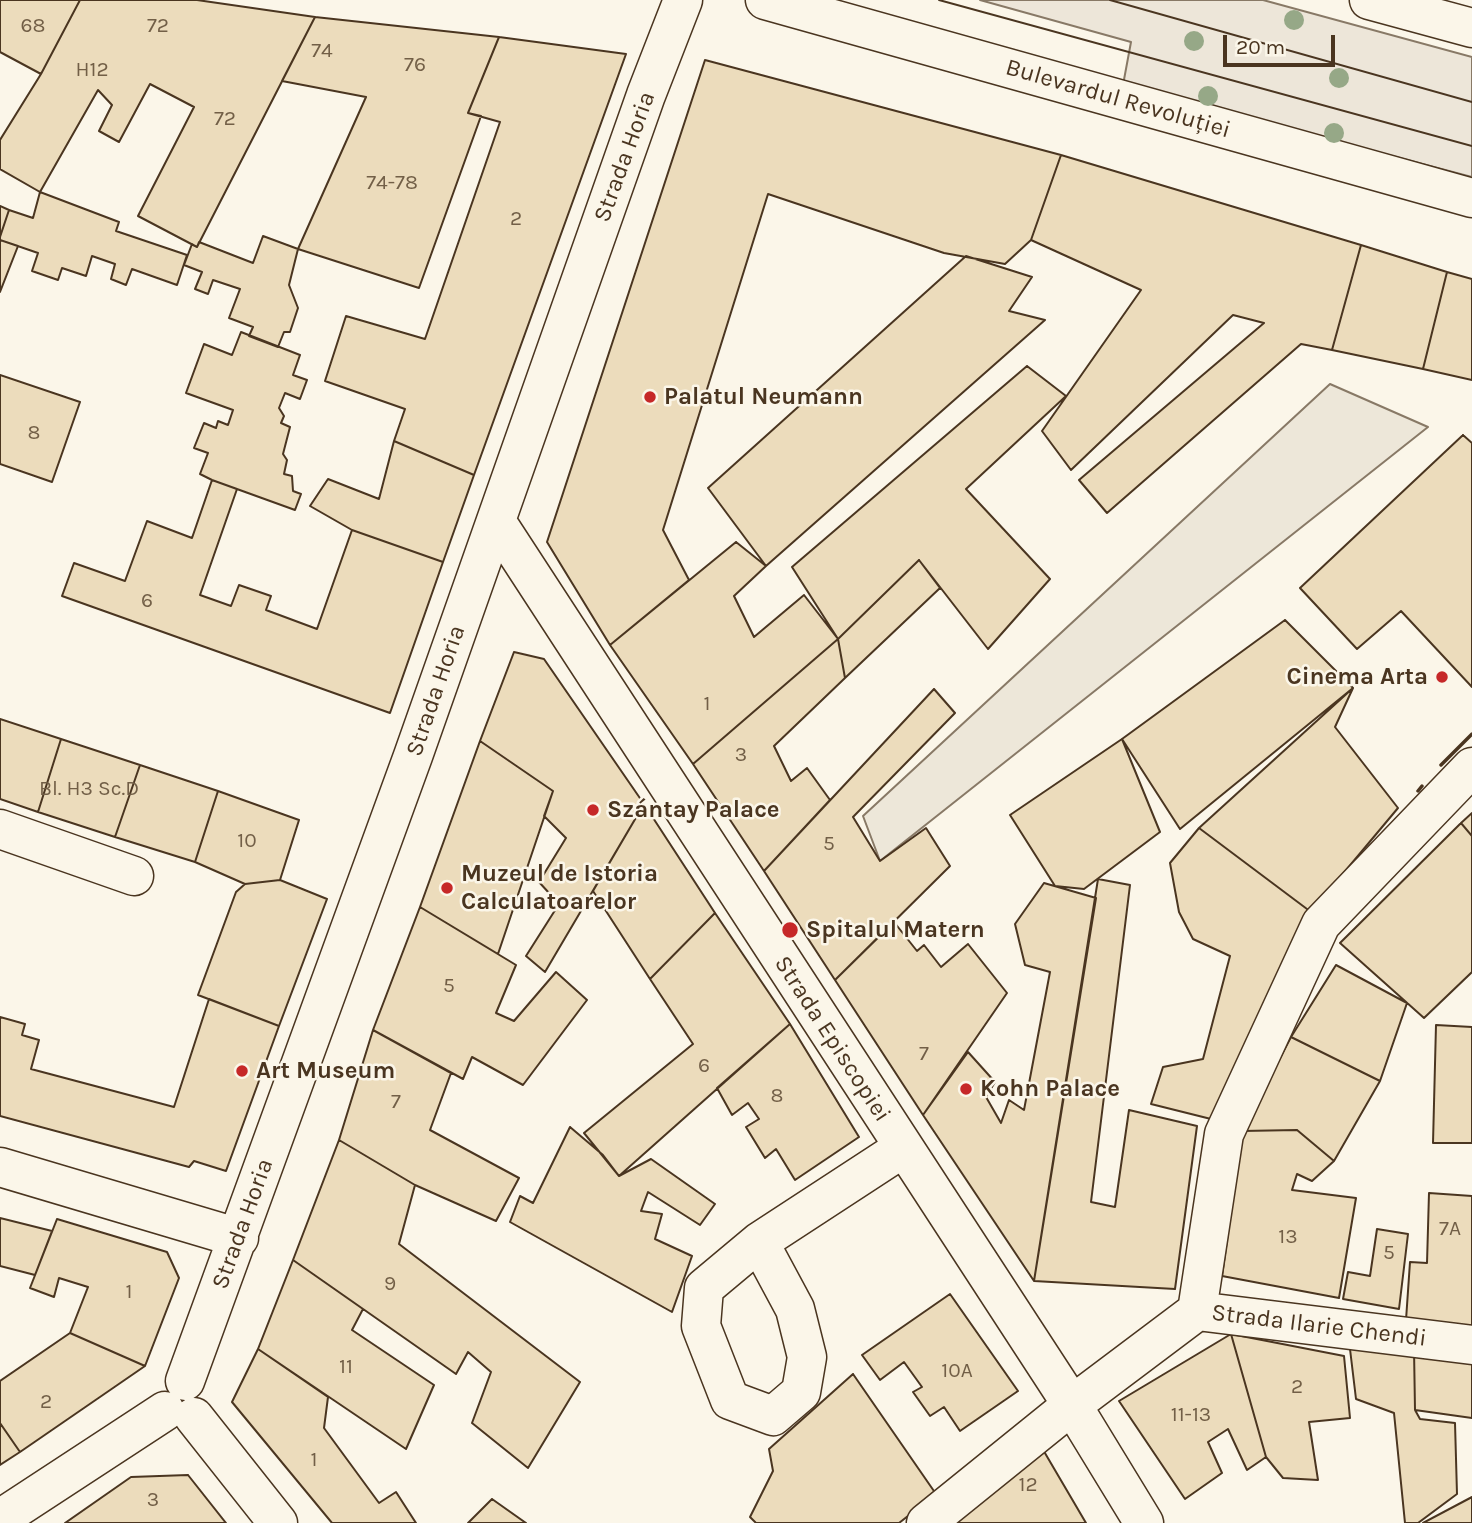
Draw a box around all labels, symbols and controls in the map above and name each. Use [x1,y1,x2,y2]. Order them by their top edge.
house number: 68 [21,13,45,39]
house number: 72 [147,13,169,39]
scale bar [1227,21,1339,65]
text: 20 m [1236,35,1285,59]
house number: 74 [311,38,333,64]
house number: 76 [404,52,426,78]
street label: Bulevardul Revoluției [1002,53,1234,145]
house number: H12 [75,57,109,83]
street label: Strada Horia [588,88,662,226]
house number: 72 [214,106,236,132]
house number: 74-78 [366,170,418,196]
house number: 2 [510,206,522,232]
place label: Palatul Neumann [664,383,863,411]
marker: Palatul Neumann [642,389,658,405]
house number: 8 [28,420,40,446]
house number: 6 [141,588,153,614]
street label: Strada Horia [400,622,472,760]
place label: Cinema Arta [1286,663,1428,691]
marker: Cinema Arta [1434,669,1450,685]
house number: 1 [704,691,710,717]
house number: 3 [735,742,747,768]
house number: Bl. H3 Sc.D [39,776,139,802]
place label: Szántay Palace [607,796,780,824]
marker: Szántay Palace [585,802,601,818]
house number: 10 [237,828,257,854]
house number: 5 [823,831,835,857]
place label: Muzeul de Istoria Calculatoarelor [461,860,658,916]
marker: Muzeul de Istoria Calculatoarelor [439,880,455,896]
place label: Spitalul Matern [806,916,985,944]
marker: Spitalul Matern [780,920,800,940]
street label: Strada Episcopiei [768,951,896,1127]
house number: 5 [443,973,455,999]
house number: 7 [919,1041,929,1067]
house number: 6 [698,1053,710,1079]
place label: Art Museum [256,1057,395,1085]
marker: Art Museum [234,1063,250,1079]
place label: Kohn Palace [980,1075,1120,1103]
marker: Kohn Palace [958,1081,974,1097]
house number: 8 [771,1083,783,1109]
house number: 7 [391,1089,401,1115]
street label: Strada Horia [206,1155,280,1293]
house number: 7A [1439,1216,1461,1242]
house number: 13 [1278,1224,1298,1250]
house number: 5 [1383,1240,1395,1266]
house number: 9 [384,1271,396,1297]
house number: 1 [126,1279,132,1305]
street label: Strada Ilarie Chendi [1210,1299,1428,1353]
house number: 11 [339,1354,353,1380]
house number: 10A [941,1358,973,1384]
house number: 2 [1291,1374,1303,1400]
house number: 2 [40,1389,52,1415]
house number: 11-13 [1171,1402,1211,1428]
house number: 1 [311,1447,317,1473]
house number: 12 [1018,1472,1038,1498]
house number: 3 [147,1487,159,1513]

